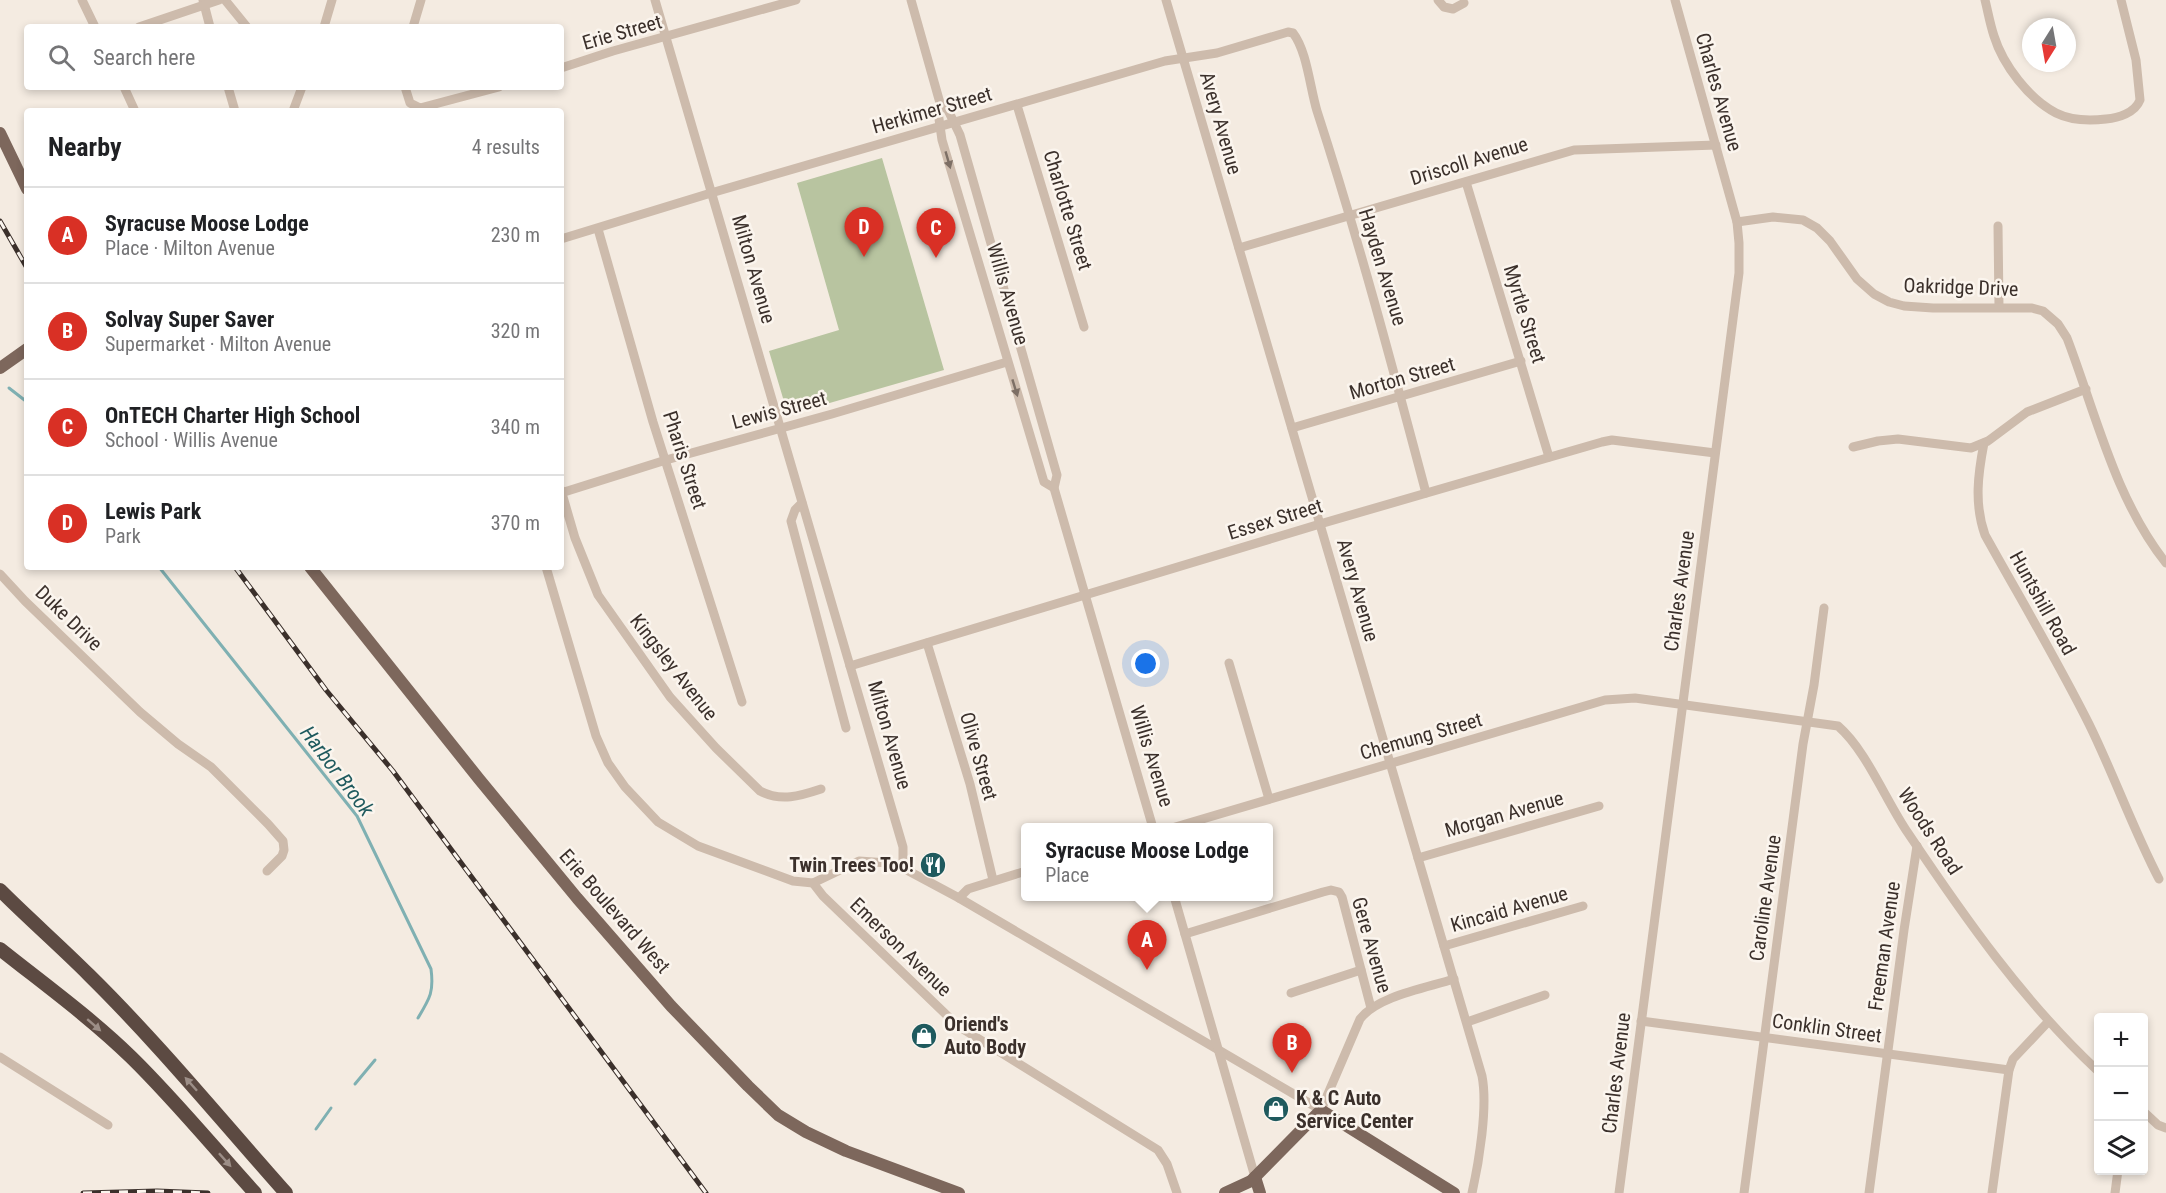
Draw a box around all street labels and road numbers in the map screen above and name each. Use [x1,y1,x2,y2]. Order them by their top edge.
street label: Erie Street [580,9,665,55]
street label: Charles Avenue [1691,30,1747,154]
street label: Avery Avenue [1195,69,1247,177]
street label: Herkimer Street [869,81,995,139]
street label: Driscoll Avenue [1407,132,1531,190]
street label: Charlotte Street [1038,147,1098,273]
street label: Hayden Avenue [1354,206,1412,328]
street label: Milton Avenue [727,212,781,326]
street label: Willis Avenue [982,240,1034,348]
street label: Myrtle Street [1499,262,1551,366]
street label: Oakridge Drive [1903,273,2019,301]
street label: Morton Street [1346,351,1458,405]
street label: Lewis Street [729,386,829,434]
street label: Pharis Street [658,408,712,512]
street label: Essex Street [1225,493,1325,545]
street label: Charles Avenue [1659,529,1699,653]
street label: Avery Avenue [1332,536,1384,644]
street label: Huntshill Road [2005,547,2081,659]
street label: Duke Drive [31,580,107,656]
street label: Kingsley Avenue [625,609,723,725]
street label: Milton Avenue [863,678,917,792]
street label: Willis Avenue [1125,702,1179,810]
street label: Chemung Street [1357,707,1485,765]
street label: Olive Street [955,709,1003,803]
street label: Woods Road [1893,783,1967,879]
street label: Morgan Avenue [1442,786,1566,842]
street label: Caroline Avenue [1744,833,1786,963]
street label: Erie Boulevard West [555,844,676,978]
street label: Freeman Avenue [1863,880,1905,1012]
street label: Kincaid Avenue [1448,881,1570,937]
street label: Emerson Avenue [845,893,957,1001]
street label: Gere Avenue [1347,894,1397,996]
street label: Conklin Street [1771,1008,1883,1048]
street label: Charles Avenue [1597,1011,1635,1135]

